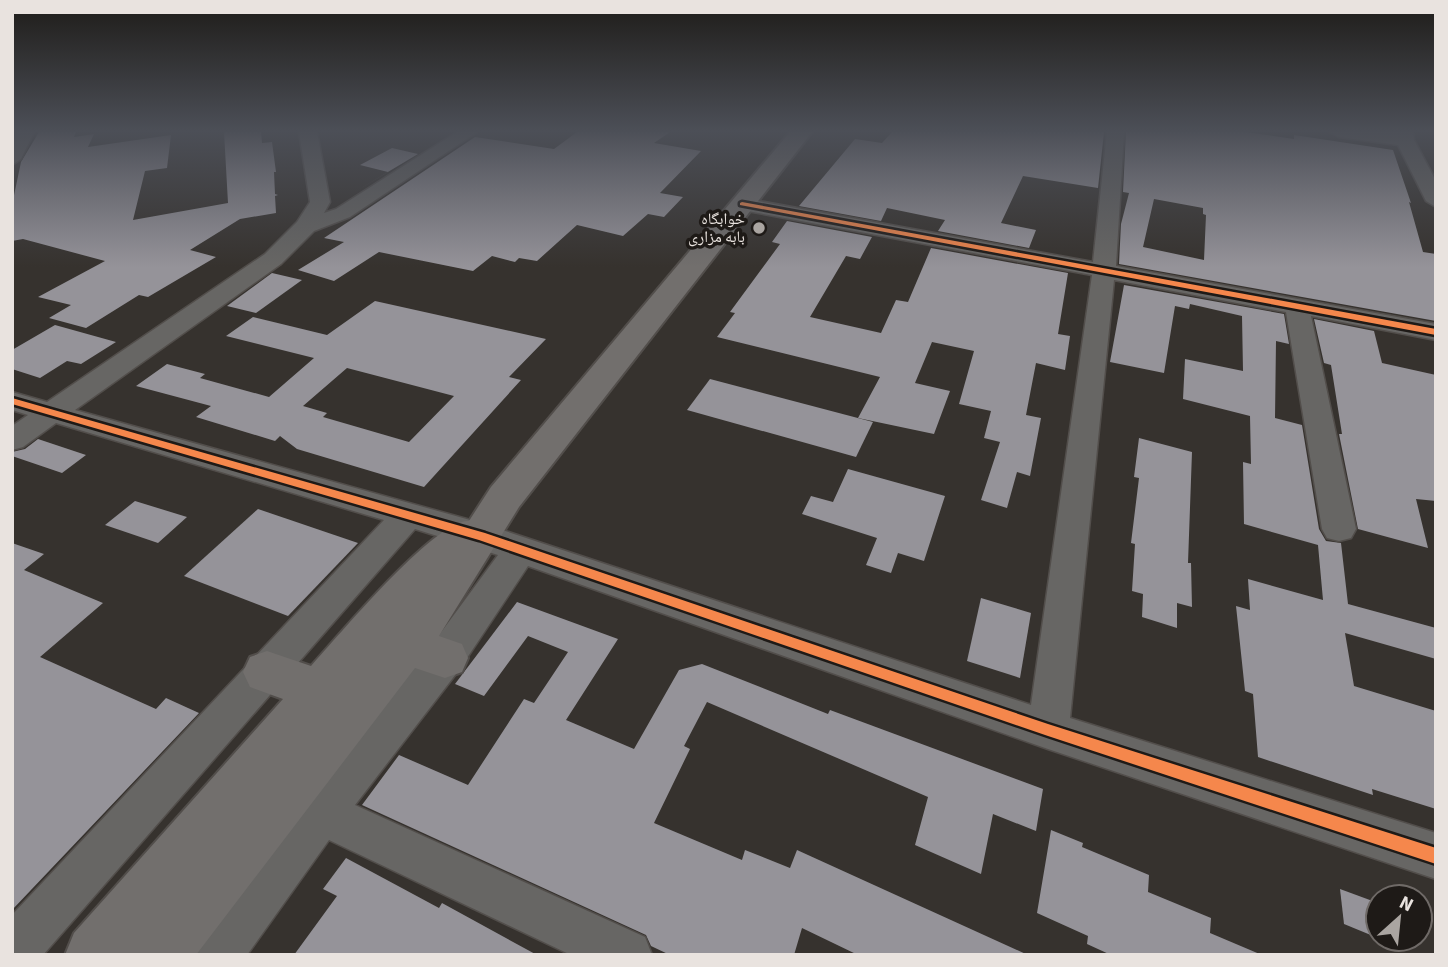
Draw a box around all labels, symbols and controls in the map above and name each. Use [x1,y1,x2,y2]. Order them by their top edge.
place label: خوابگاه بابه مزاری [688,208,745,248]
marker: خوابگاه بابه مزاری [751,220,767,236]
north arrow [1364,883,1434,953]
text: N [1394,889,1418,919]

